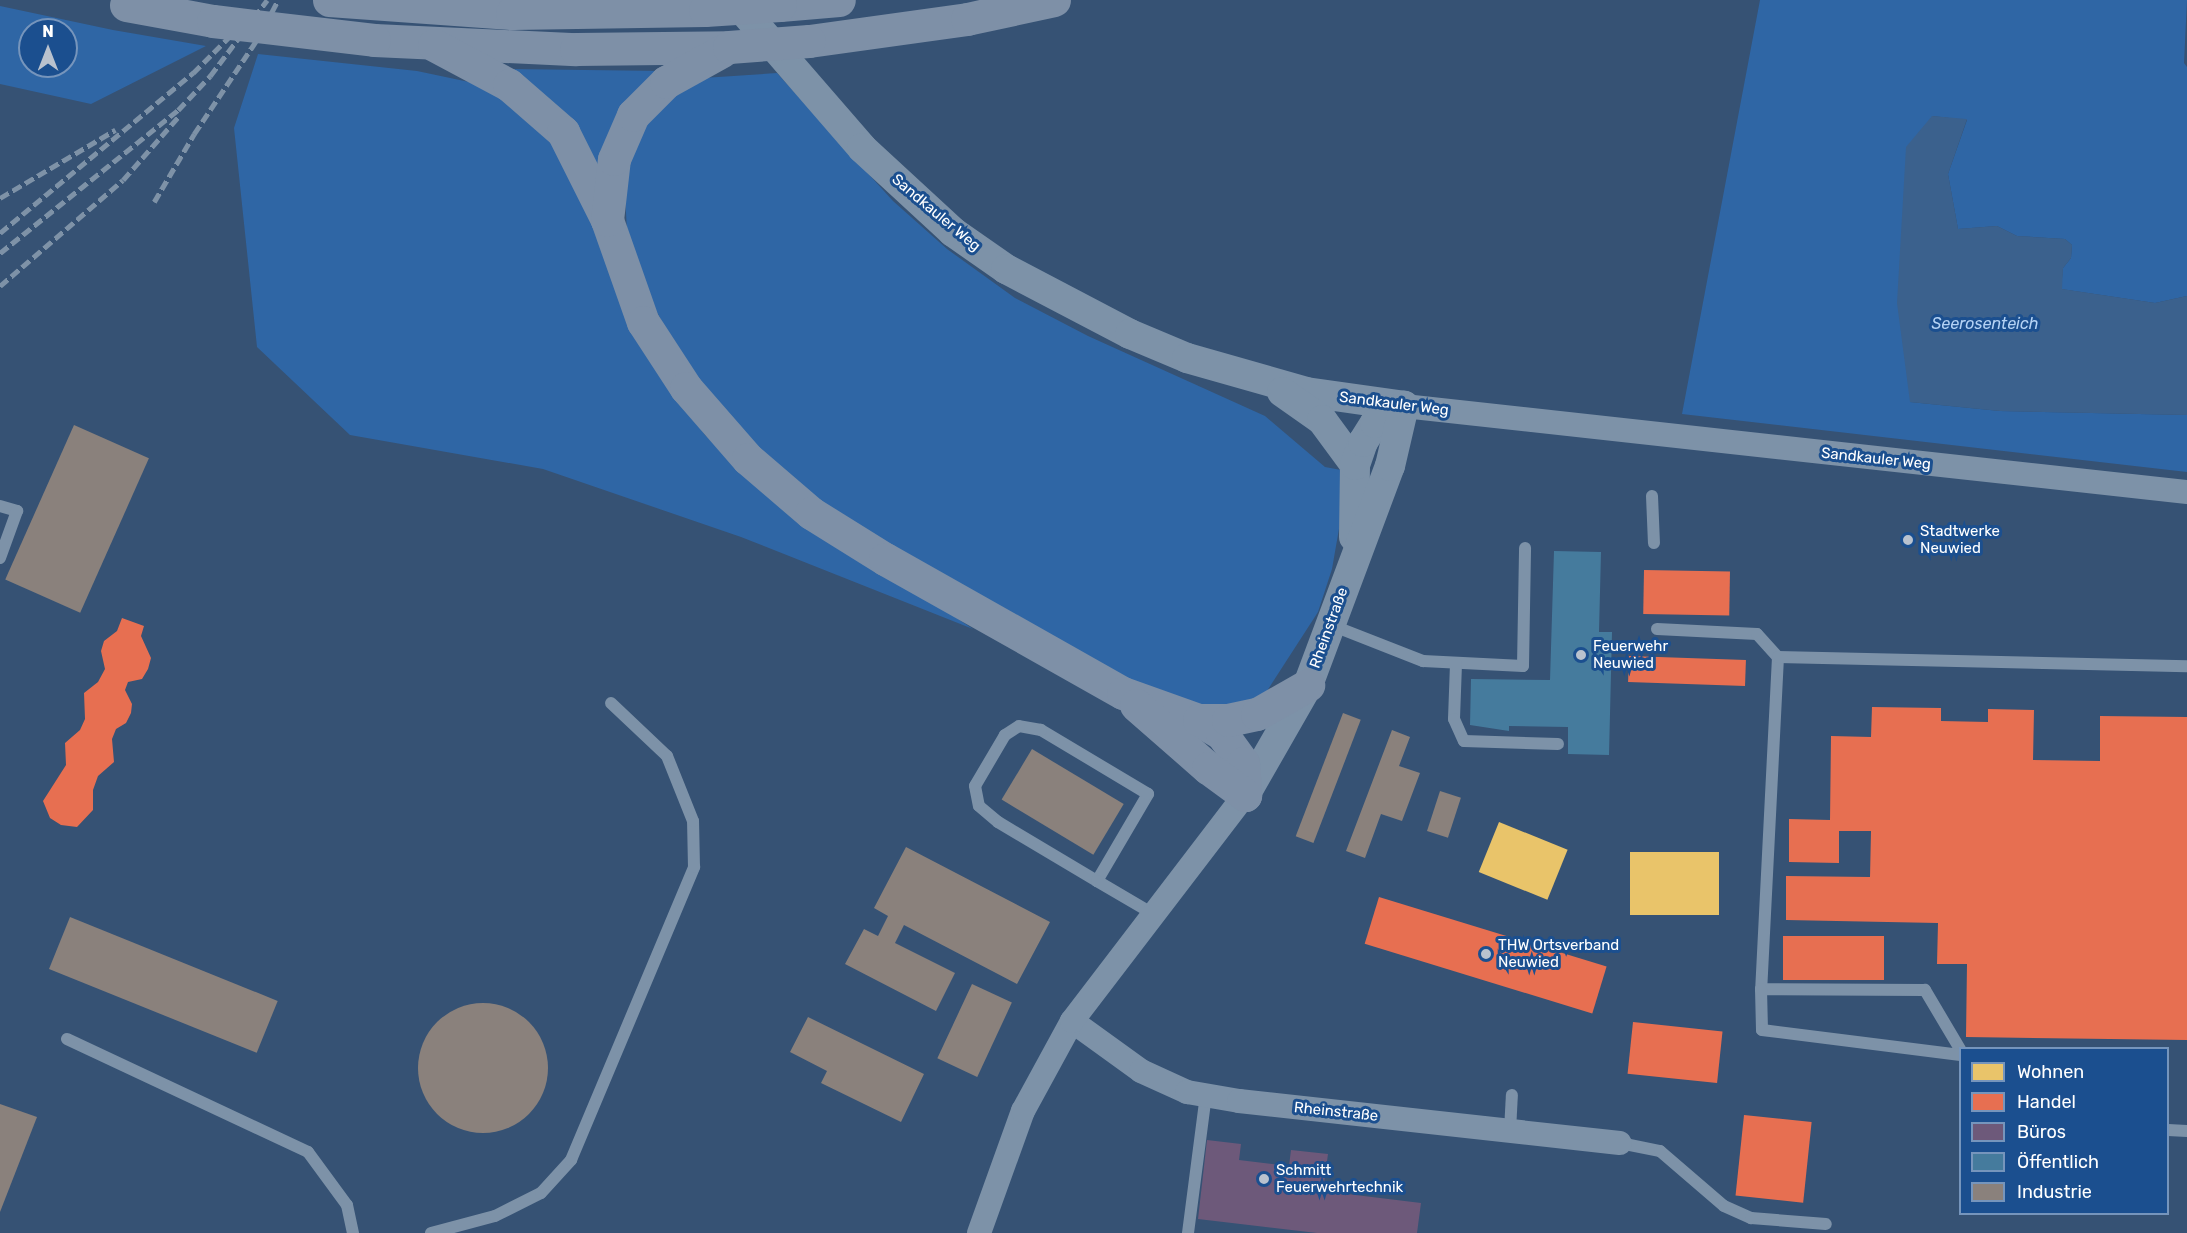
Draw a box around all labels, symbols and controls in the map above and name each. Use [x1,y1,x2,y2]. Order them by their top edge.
north arrow [18,18,78,78]
text: N [42,22,54,41]
street label: Sandkauler Weg [888,170,984,256]
water label: Seerosenteich [1931,314,2039,334]
street label: Sandkauler Weg [1338,388,1450,420]
street label: Sandkauler Weg [1820,444,1932,474]
place label: Stadtwerke Neuwied [1920,522,2000,557]
marker: Stadtwerke Neuwied [1901,533,1915,547]
street label: Rheinstraße [1306,585,1352,671]
place label: Feuerwehr Neuwied [1593,637,1668,672]
marker: Feuerwehr Neuwied [1574,648,1588,662]
place label: THW Ortsverband Neuwied [1498,936,1620,971]
marker: THW Ortsverband Neuwied [1479,947,1493,961]
legend [1959,1047,2169,1215]
text: Wohnen [2017,1061,2084,1083]
text: Handel [2017,1091,2076,1113]
street label: Rheinstraße [1293,1099,1379,1125]
text: Büros [2017,1121,2066,1143]
text: Öffentlich [2017,1151,2099,1173]
place label: Schmitt Feuerwehrtechnik [1276,1161,1403,1196]
marker: Schmitt Feuerwehrtechnik [1257,1172,1271,1186]
text: Industrie [2017,1181,2092,1203]

